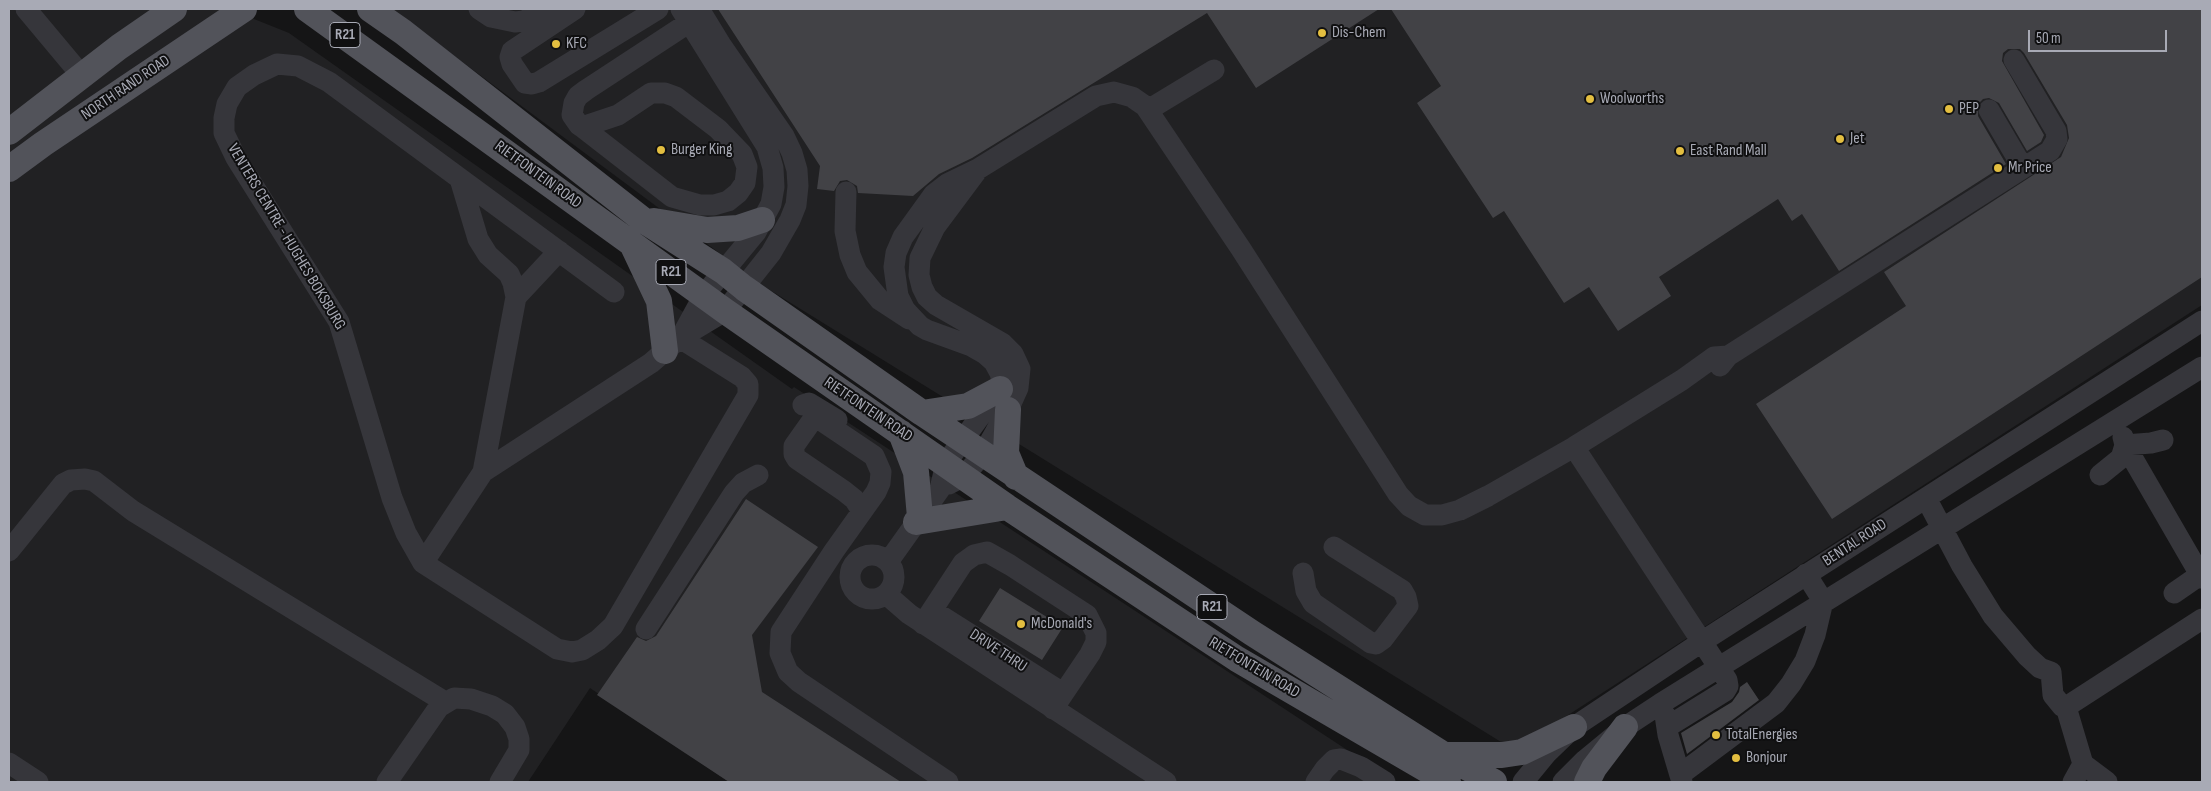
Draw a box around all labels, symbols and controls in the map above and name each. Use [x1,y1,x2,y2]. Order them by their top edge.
scale bar [2031,20,2170,52]
road number: R21 [330,22,360,48]
place label: Dis-Chem [1332,23,1386,43]
marker: Dis-Chem [1316,27,1328,39]
text: 50 m [2036,29,2061,48]
place label: KFC [566,34,587,54]
marker: KFC [550,38,562,50]
street label: NORTH RAND ROAD [78,51,174,125]
place label: Woolworths [1600,89,1664,109]
marker: Woolworths [1584,93,1596,105]
place label: PEP [1959,99,1979,119]
marker: PEP [1943,103,1955,115]
place label: Jet [1850,129,1865,149]
marker: Jet [1834,133,1846,145]
street label: RIETFONTEIN ROAD [491,137,585,213]
place label: Burger King [671,140,732,160]
street label: VENTERS CENTRE - HUGHES BOKSBURG [223,141,349,333]
place label: East Rand Mall [1690,141,1767,161]
marker: Burger King [655,144,667,156]
marker: East Rand Mall [1674,145,1686,157]
place label: Mr Price [2008,158,2052,178]
marker: Mr Price [1992,162,2004,174]
road number: R21 [656,260,686,284]
street label: RIETFONTEIN ROAD [820,373,916,447]
street label: BENTAL ROAD [1819,515,1891,571]
road number: R21 [1197,594,1227,620]
place label: McDonald's [1031,614,1092,634]
marker: McDonald's [1015,618,1027,630]
street label: DRIVE THRU [966,625,1030,677]
street label: RIETFONTEIN ROAD [1205,633,1303,703]
place label: TotalEnergies [1726,725,1798,745]
marker: TotalEnergies [1710,729,1722,741]
place label: Bonjour [1746,748,1787,768]
marker: Bonjour [1730,752,1742,764]

